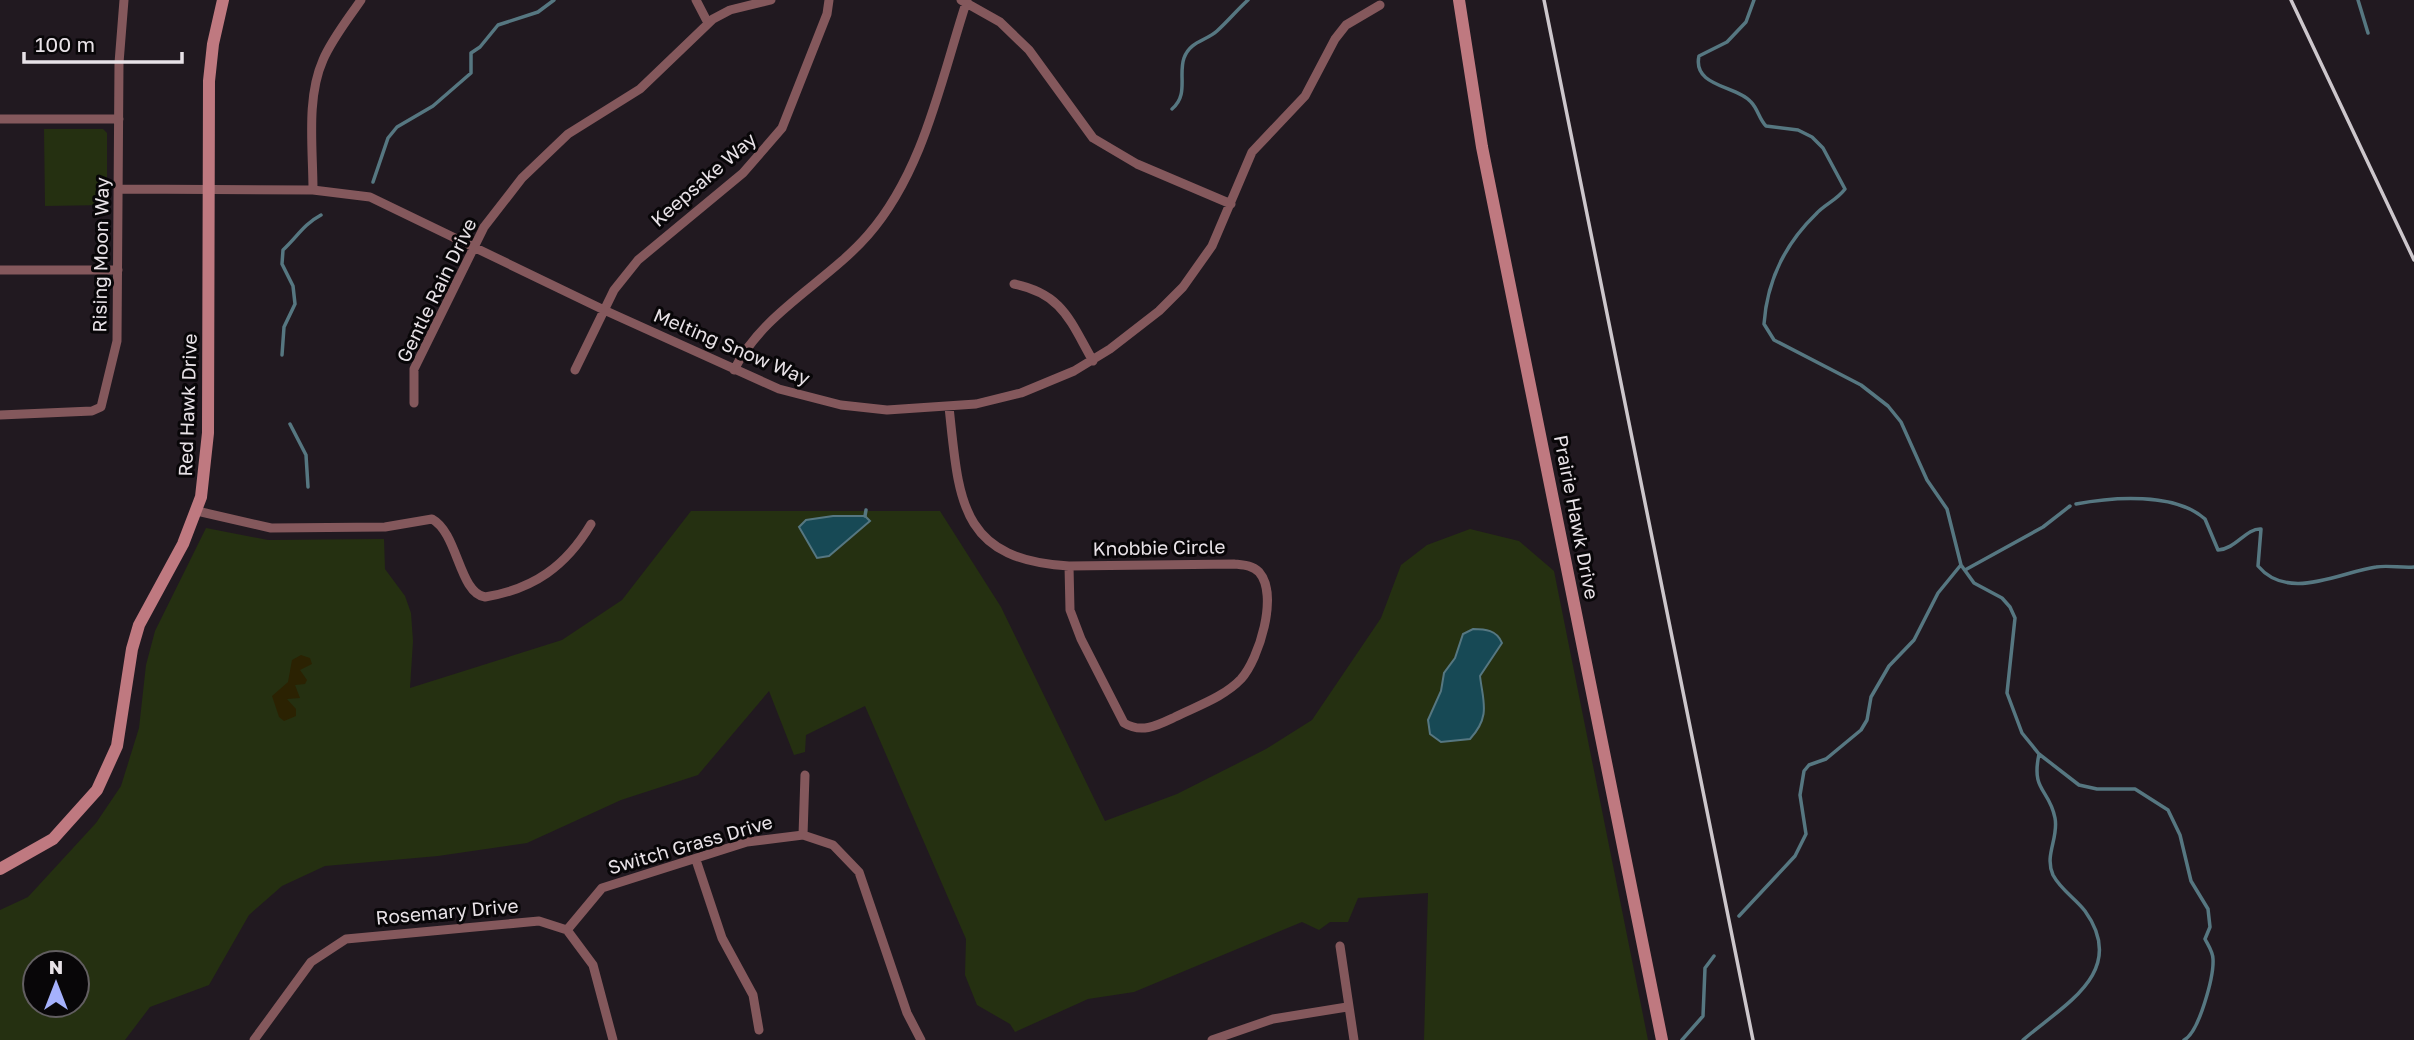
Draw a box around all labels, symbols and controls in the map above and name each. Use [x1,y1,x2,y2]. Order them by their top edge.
scale bar [24,21,182,65]
text: 100 m [35,31,95,57]
street label: Keepsake Way [646,127,761,231]
street label: Rising Moon Way [87,177,113,333]
street label: Gentle Rain Drive [391,214,481,366]
street label: Melting Snow Way [650,303,814,389]
street label: Red Hawk Drive [173,333,201,477]
street label: Prairie Hawk Drive [1550,433,1604,601]
street label: Knobbie Circle [1092,534,1226,560]
street label: Switch Grass Drive [605,809,775,879]
street label: Rosemary Drive [375,893,519,929]
north arrow [21,949,91,1019]
text: N [49,955,63,978]

